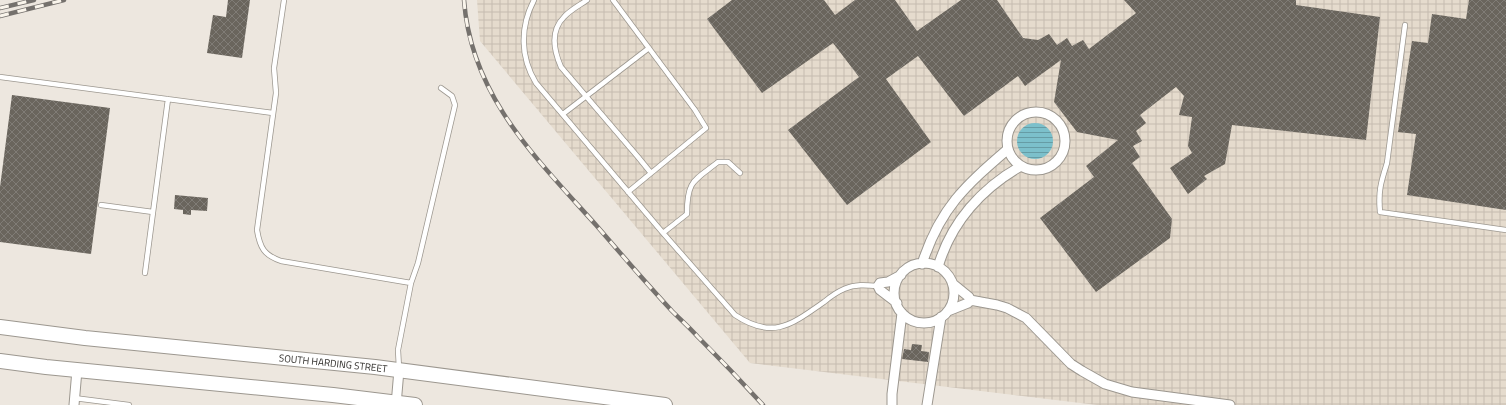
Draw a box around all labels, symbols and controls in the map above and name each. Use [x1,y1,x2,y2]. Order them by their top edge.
street label: SOUTH HARDING STREET [278,350,389,376]

